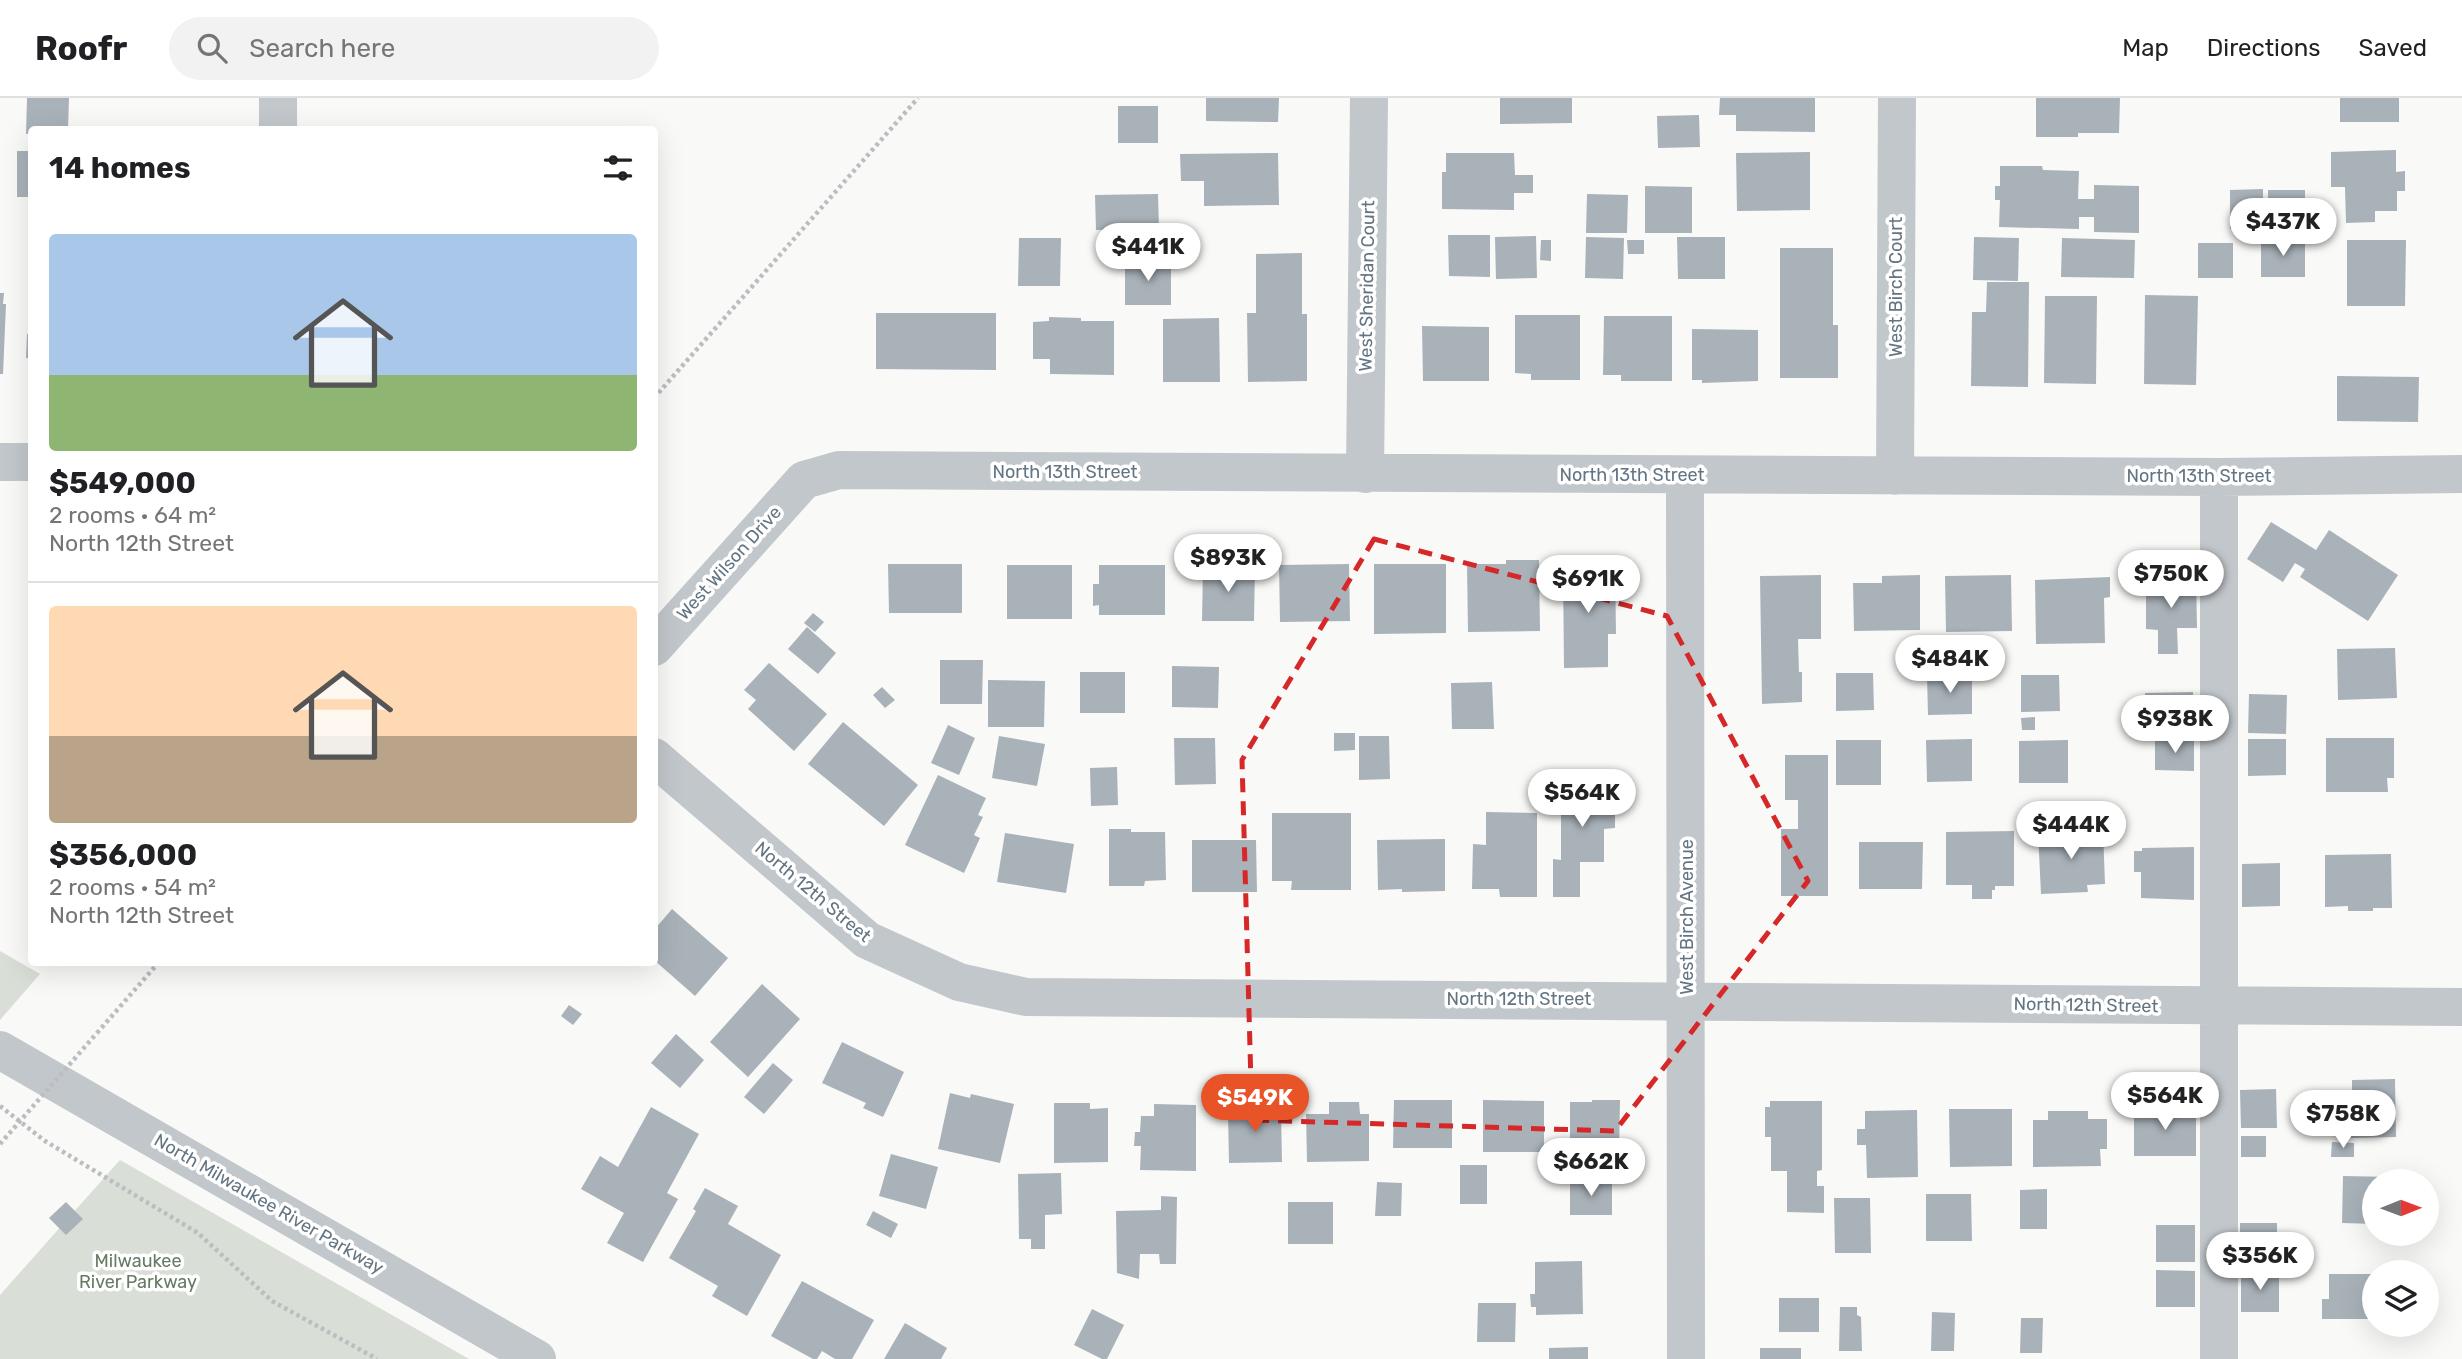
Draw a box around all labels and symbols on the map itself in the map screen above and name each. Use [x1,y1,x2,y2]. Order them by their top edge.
pin: $437K [2234,198,2332,258]
street label: West Sheridan Court [1355,200,1379,372]
street label: West Birch Court [1885,217,1907,357]
pin: $441K [1099,223,1197,283]
street label: North 13th Street [992,461,1138,483]
street label: North 13th Street [1559,464,1705,486]
street label: North 13th Street [2126,465,2272,487]
street label: West Wilson Drive [672,501,786,625]
pin: $893K [1179,534,1277,594]
pin: $750K [2122,550,2220,610]
pin: $691K [1539,556,1637,615]
pin: $484K [1901,636,1999,695]
pin: $938K [2126,696,2224,755]
pin: $564K [1533,770,1631,829]
pin: $444K [2022,802,2120,861]
street label: North 12th Street [750,837,876,947]
street label: West Birch Avenue [1676,839,1698,995]
street label: North 12th Street [1447,988,1591,1010]
street label: North 12th Street [2013,993,2159,1017]
pin: $564K [2116,1072,2214,1132]
pin: $549K [1206,1074,1304,1134]
pin: $758K [2294,1090,2392,1150]
street label: North Milwaukee River Parkway [150,1129,388,1279]
pin: $662K [1542,1138,1640,1198]
north arrow [2362,1169,2440,1246]
pin: $356K [2211,1232,2309,1292]
park label: Milwaukee River Parkway [79,1250,197,1293]

